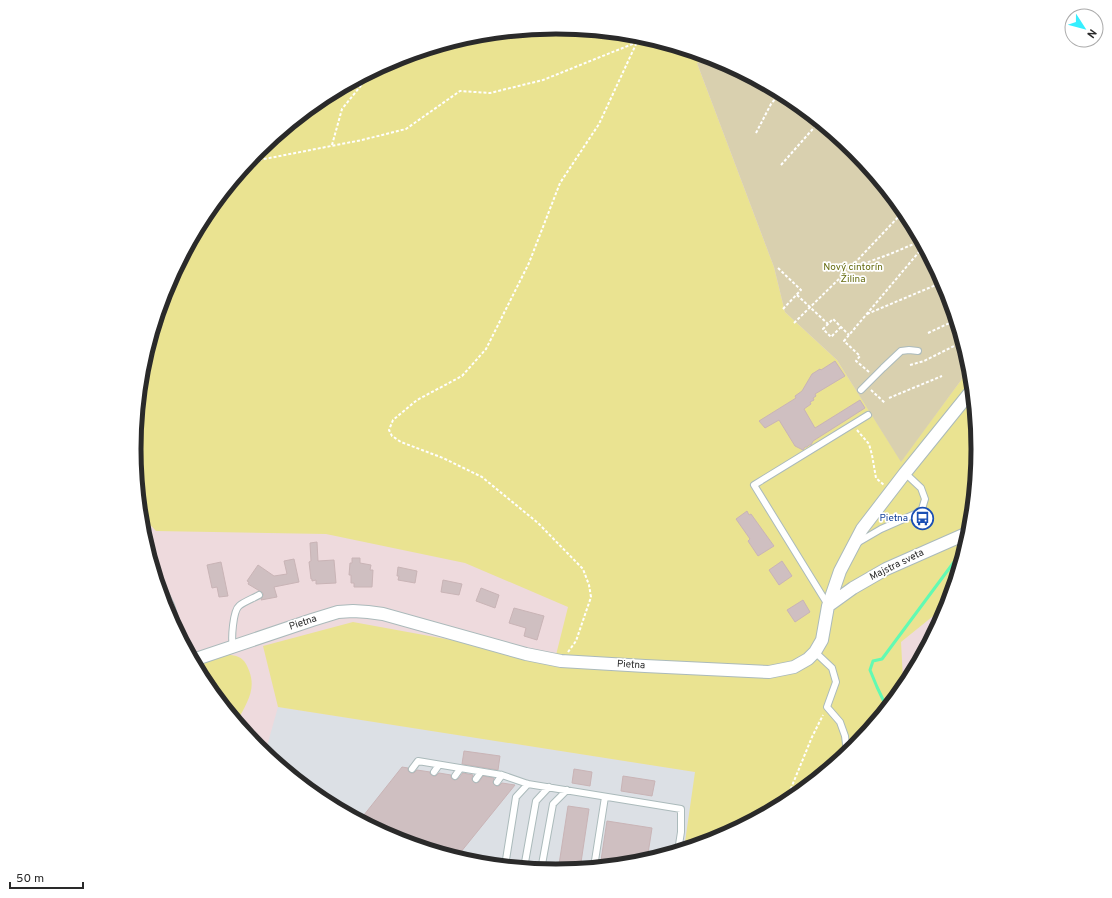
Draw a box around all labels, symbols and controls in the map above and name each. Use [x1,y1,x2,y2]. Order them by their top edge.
north arrow [1064,8,1104,48]
text: N [1083,26,1099,41]
park label: Nový cintorín Žilina [823,261,883,286]
bus stop icon: Pietna [910,505,936,531]
place label: Pietna [880,512,908,525]
street label: Majstra sveta [868,546,926,584]
street label: Pietna [287,612,319,634]
street label: Pietna [616,658,646,672]
scale bar [10,864,83,890]
text: 50 m [16,871,44,887]

